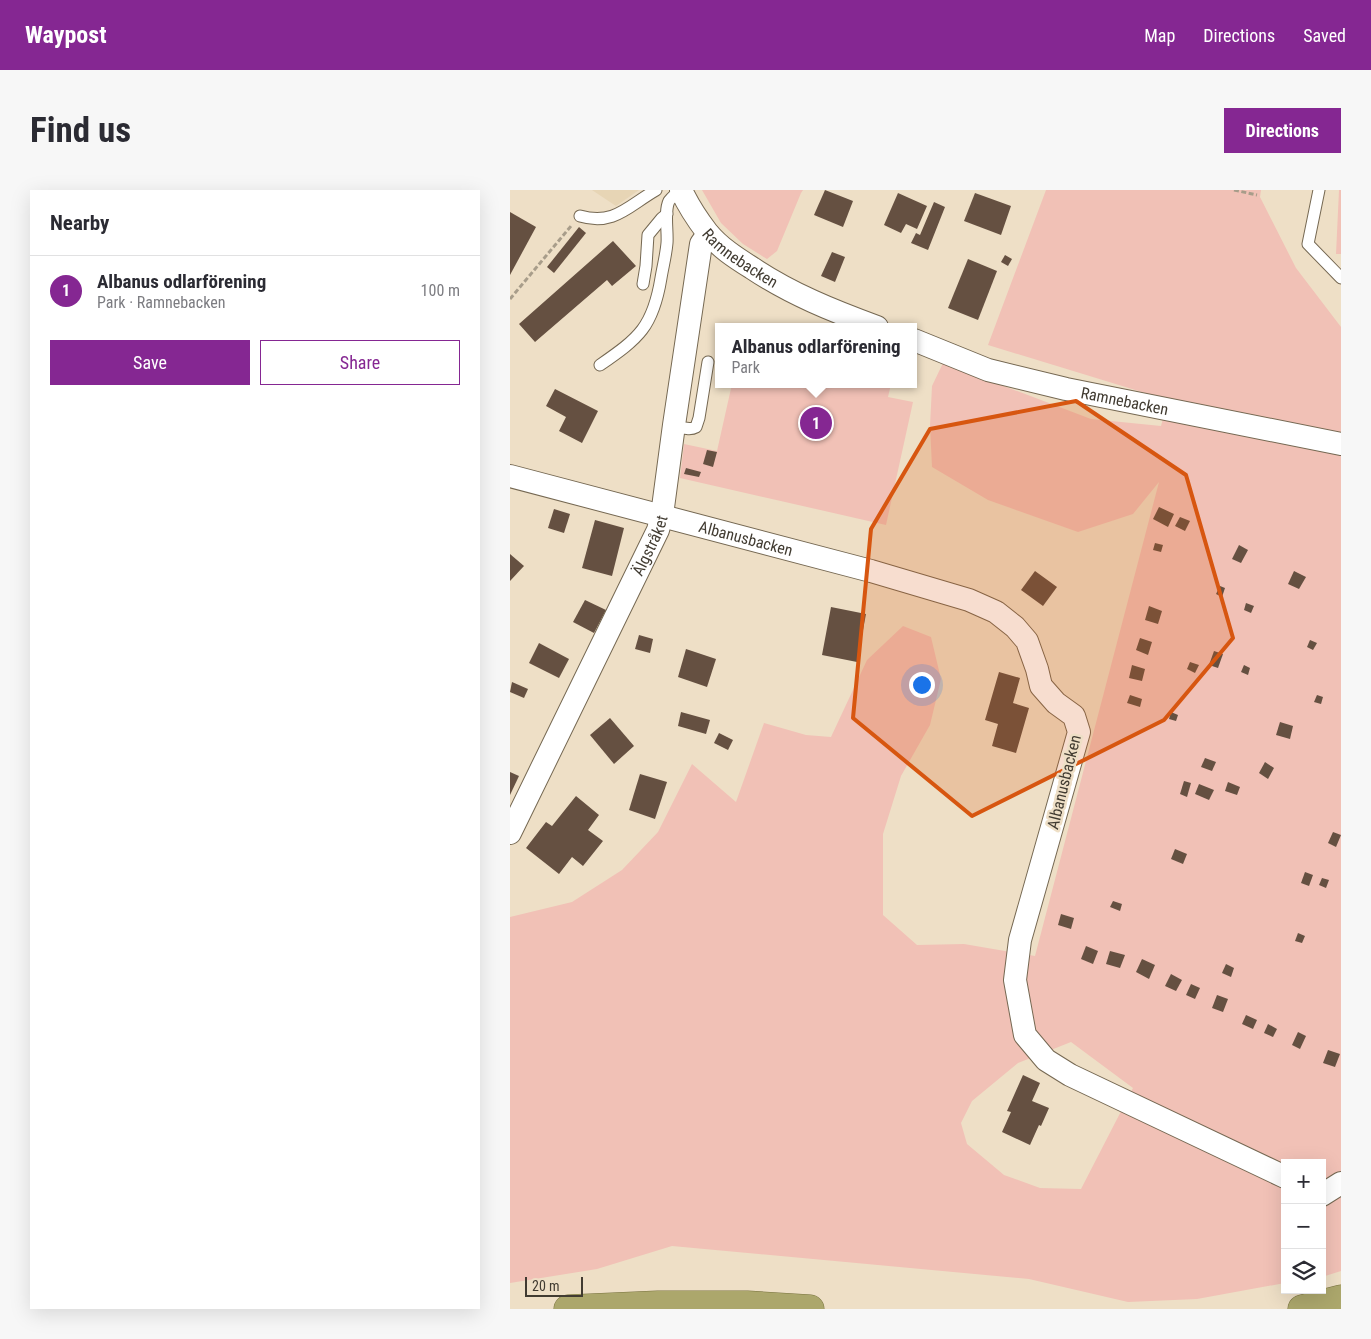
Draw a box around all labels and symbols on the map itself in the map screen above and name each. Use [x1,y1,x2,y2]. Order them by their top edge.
street label: Ramnebacken [699,224,781,291]
street label: Ramnebacken [1079,383,1170,419]
pin: 1 [800,404,832,442]
street label: Älgstråket [628,513,671,579]
street label: Albanusbacken [697,517,795,560]
your location [909,672,935,698]
street label: Albanusbacken [1043,733,1085,831]
scale bar [525,1274,582,1297]

